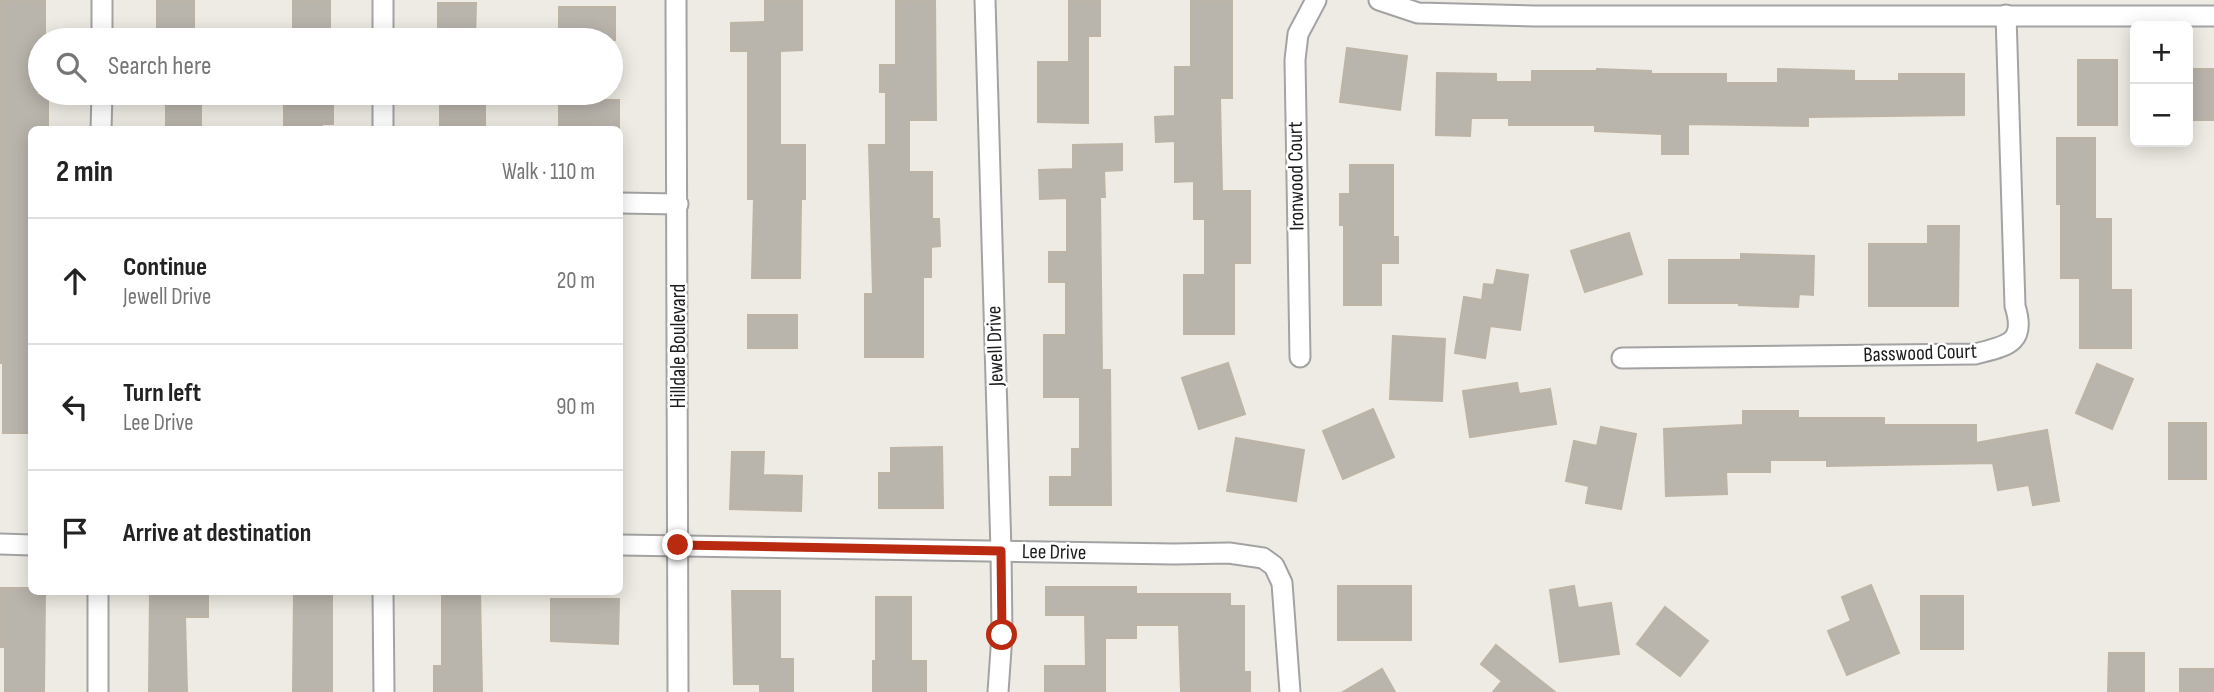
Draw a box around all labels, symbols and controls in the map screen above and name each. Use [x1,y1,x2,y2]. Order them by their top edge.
map controls [2130,21,2193,147]
button: + [2130,21,2193,84]
search box [28,28,623,105]
icon: search [52,48,90,86]
text: Search here [108,51,211,82]
button: − [2130,84,2193,147]
street label: Ironwood Court [1283,121,1309,231]
text: 2 min [56,154,113,190]
text: Walk · 110 m [502,158,595,186]
text: Continue [123,252,207,283]
icon: ahead [56,262,94,300]
text: 20 m [557,267,595,295]
text: Jewell Drive [123,283,211,311]
street label: Hilldale Boulevard [666,284,691,408]
street label: Jewell Drive [981,305,1009,388]
street label: Basswood Court [1863,339,1977,367]
text: Turn left [123,378,201,409]
icon: left [56,388,94,426]
text: 90 m [556,393,595,421]
text: Lee Drive [123,409,194,437]
icon: arrive [56,514,94,552]
text: Arrive at destination [123,518,311,549]
route end [662,529,693,560]
street label: Lee Drive [1022,539,1086,565]
route start [986,619,1017,650]

